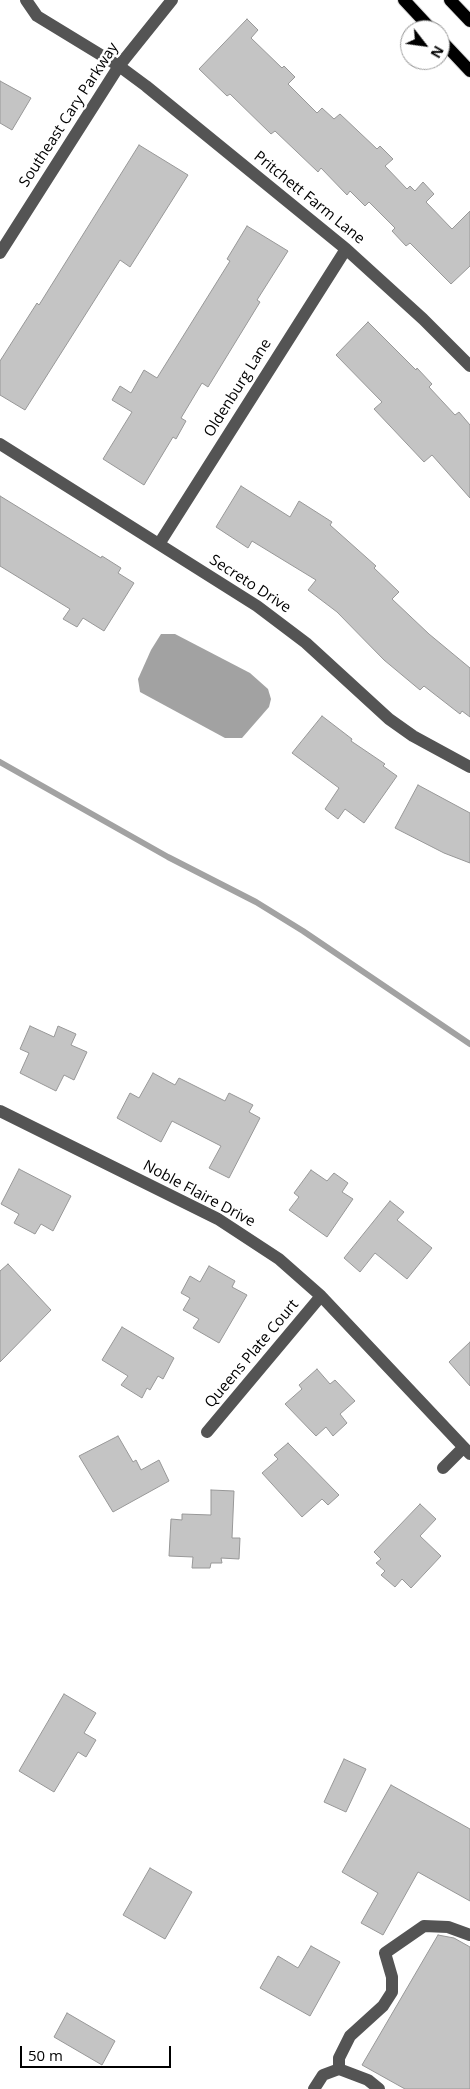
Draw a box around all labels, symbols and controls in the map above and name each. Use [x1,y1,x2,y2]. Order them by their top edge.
north arrow [400,20,450,70]
street label: Southeast Cary Parkway [16,40,122,190]
text: N [426,43,449,62]
street label: Pritchett Farm Lane [250,148,368,248]
street label: Oldenburg Lane [201,335,275,441]
street label: Secreto Drive [206,551,294,617]
street label: Noble Flaire Drive [140,1157,258,1231]
street label: Queens Plate Court [201,1296,303,1412]
scale bar [22,2036,174,2068]
text: 50 m [28,2045,63,2065]

